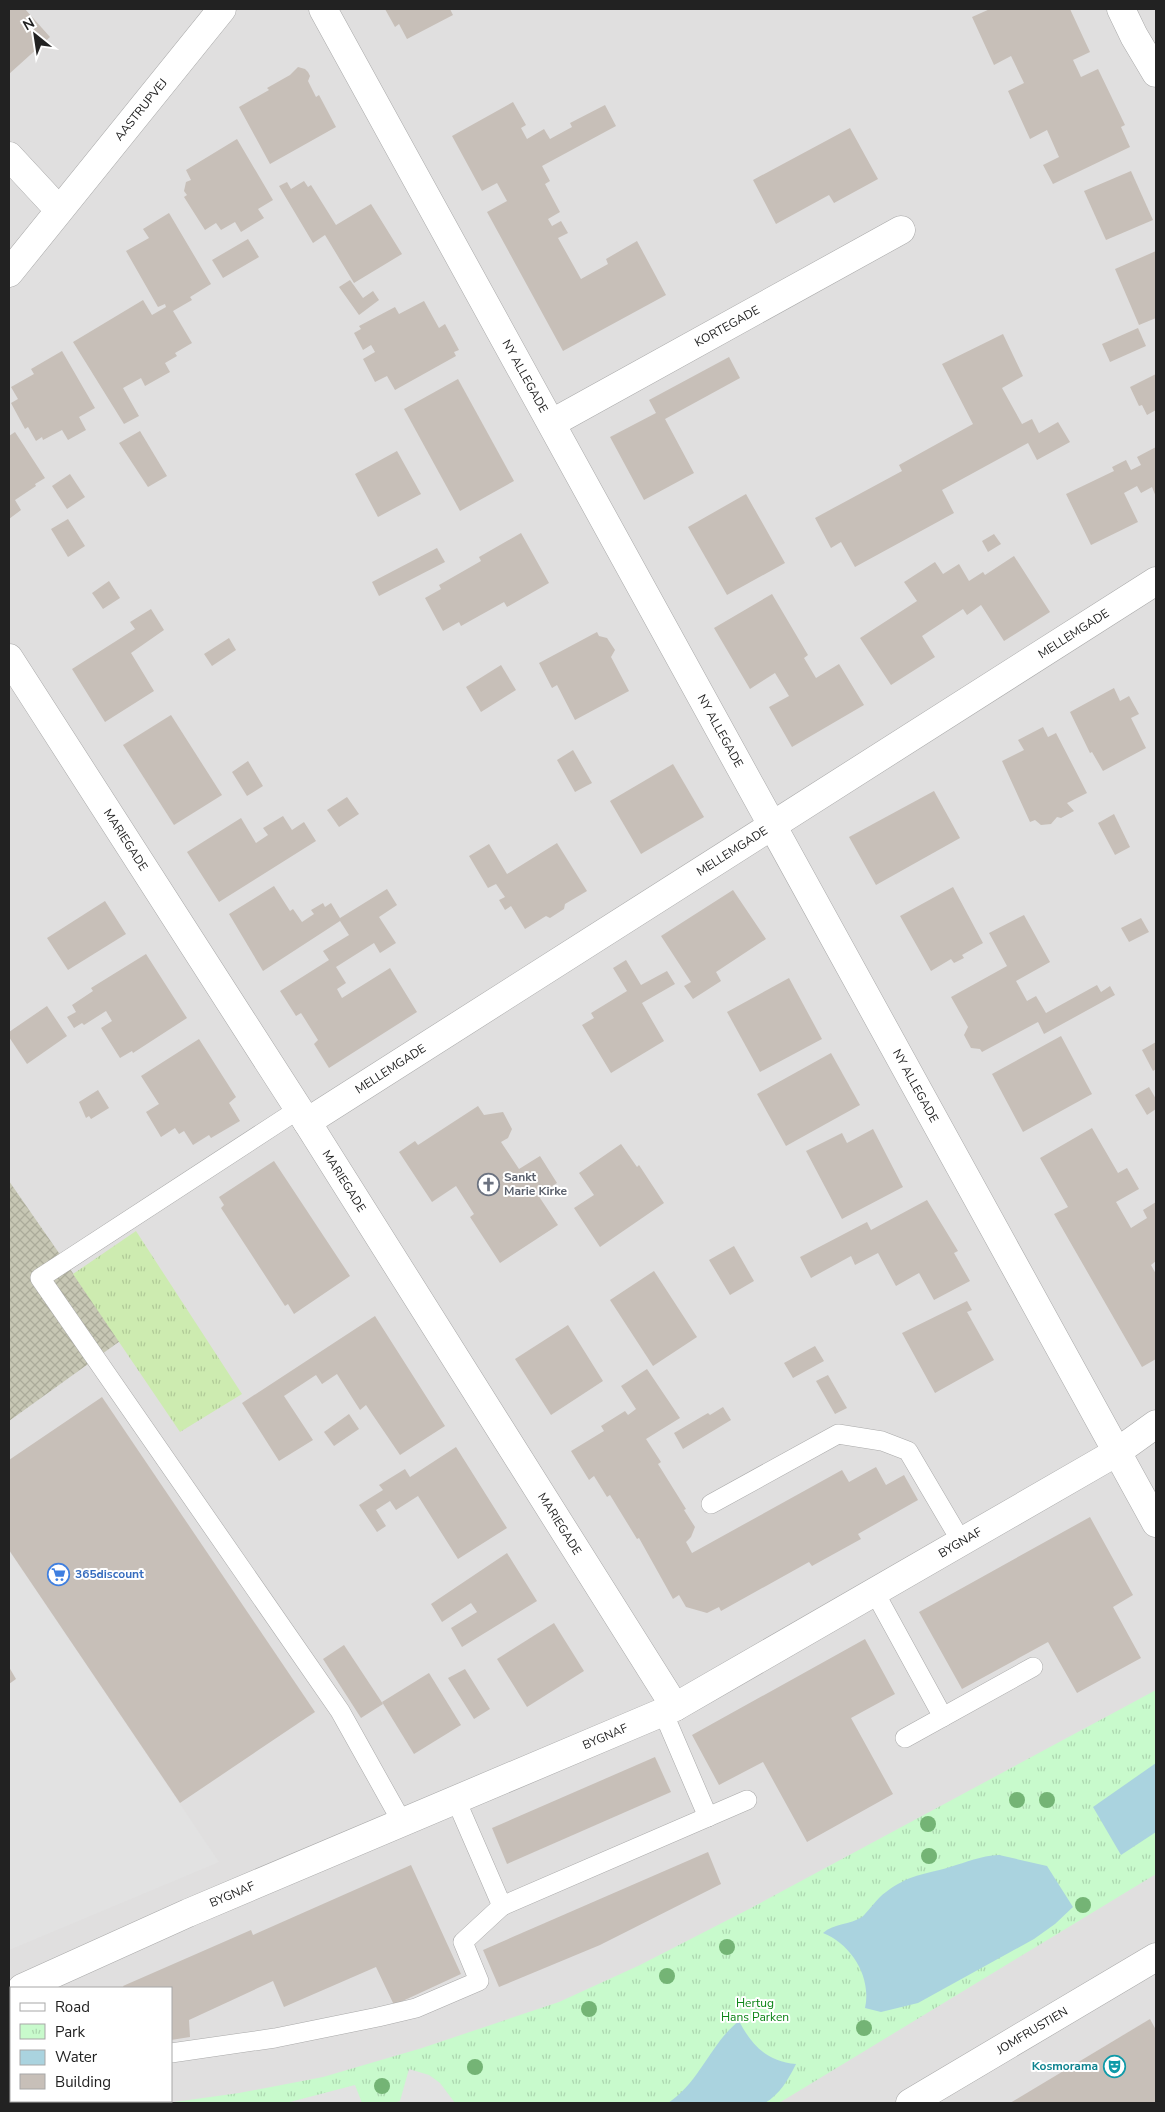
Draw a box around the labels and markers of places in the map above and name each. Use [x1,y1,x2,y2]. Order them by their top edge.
place label: Sankt Marie Kirke [504,1169,568,1199]
church icon: Sankt Marie Kirke [476,1172,500,1196]
supermarket icon: 365discount [47,1562,71,1586]
place label: 365discount [75,1566,144,1582]
theatre icon: Kosmorama [1102,2054,1126,2078]
place label: Kosmorama [1032,2058,1098,2074]

